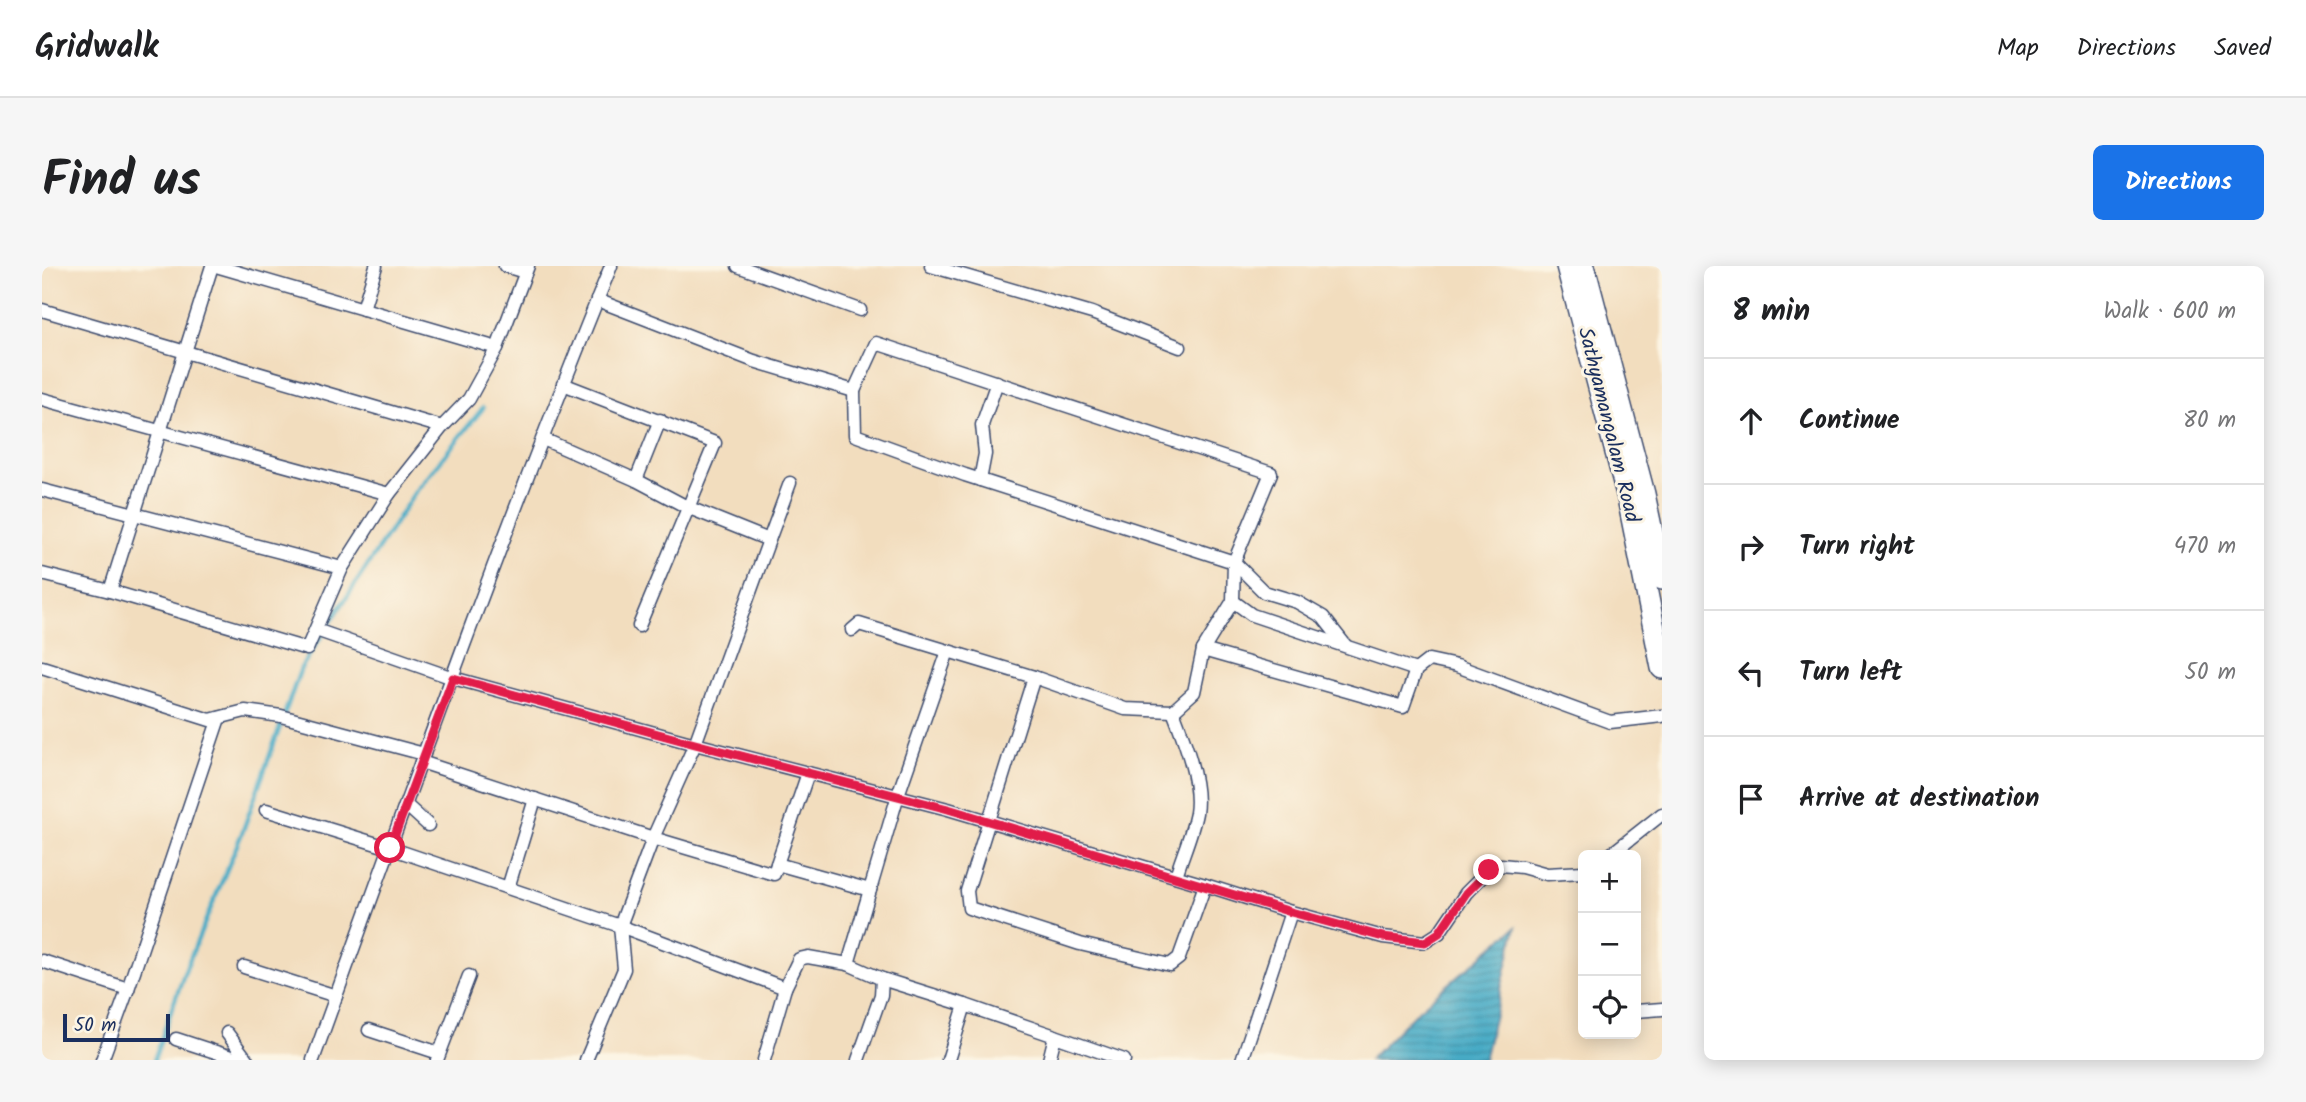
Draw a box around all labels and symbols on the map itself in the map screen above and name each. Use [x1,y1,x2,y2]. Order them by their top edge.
street label: Sathyamangalam Road [1568,324,1648,526]
route start [374,832,405,863]
route end [1473,854,1504,885]
scale bar [63,1011,170,1043]

